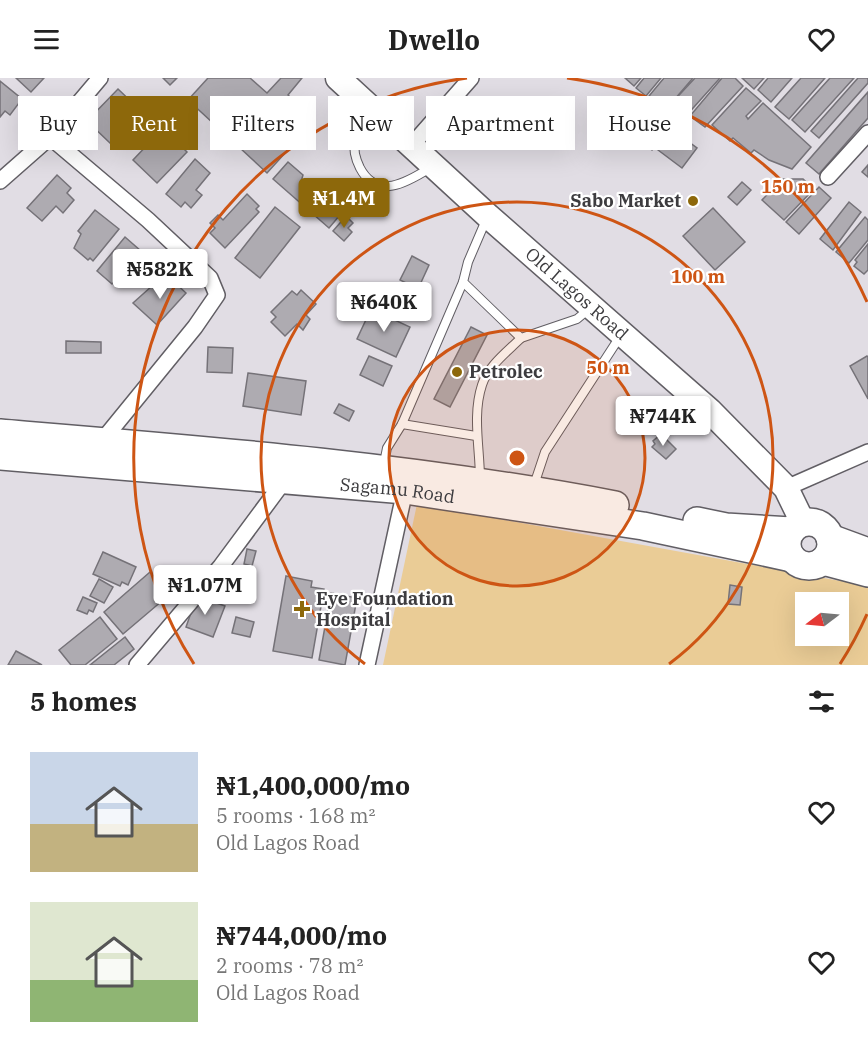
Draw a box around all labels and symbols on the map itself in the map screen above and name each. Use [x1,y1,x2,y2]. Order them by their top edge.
text: 150 m [761,175,816,198]
pin: ₦1.4M [302,178,386,229]
place label: Sabo Market [570,189,681,212]
marker: Sabo Market [686,194,700,208]
street label: Old Lagos Road [521,242,633,345]
pin: ₦582K [118,249,202,300]
text: 100 m [671,265,726,288]
pin: ₦640K [342,282,426,333]
text: 50 m [586,356,630,379]
place label: Petrolec [469,360,543,383]
marker: Petrolec [450,365,464,379]
pin: ₦744K [621,396,705,447]
centre of rings [507,448,527,468]
street label: Sagamu Road [339,473,457,508]
pin: ₦1.07M [156,565,254,616]
place label: Eye Foundation Hospital [316,587,454,631]
north arrow [795,592,849,646]
marker: Eye Foundation Hospital [293,600,311,618]

